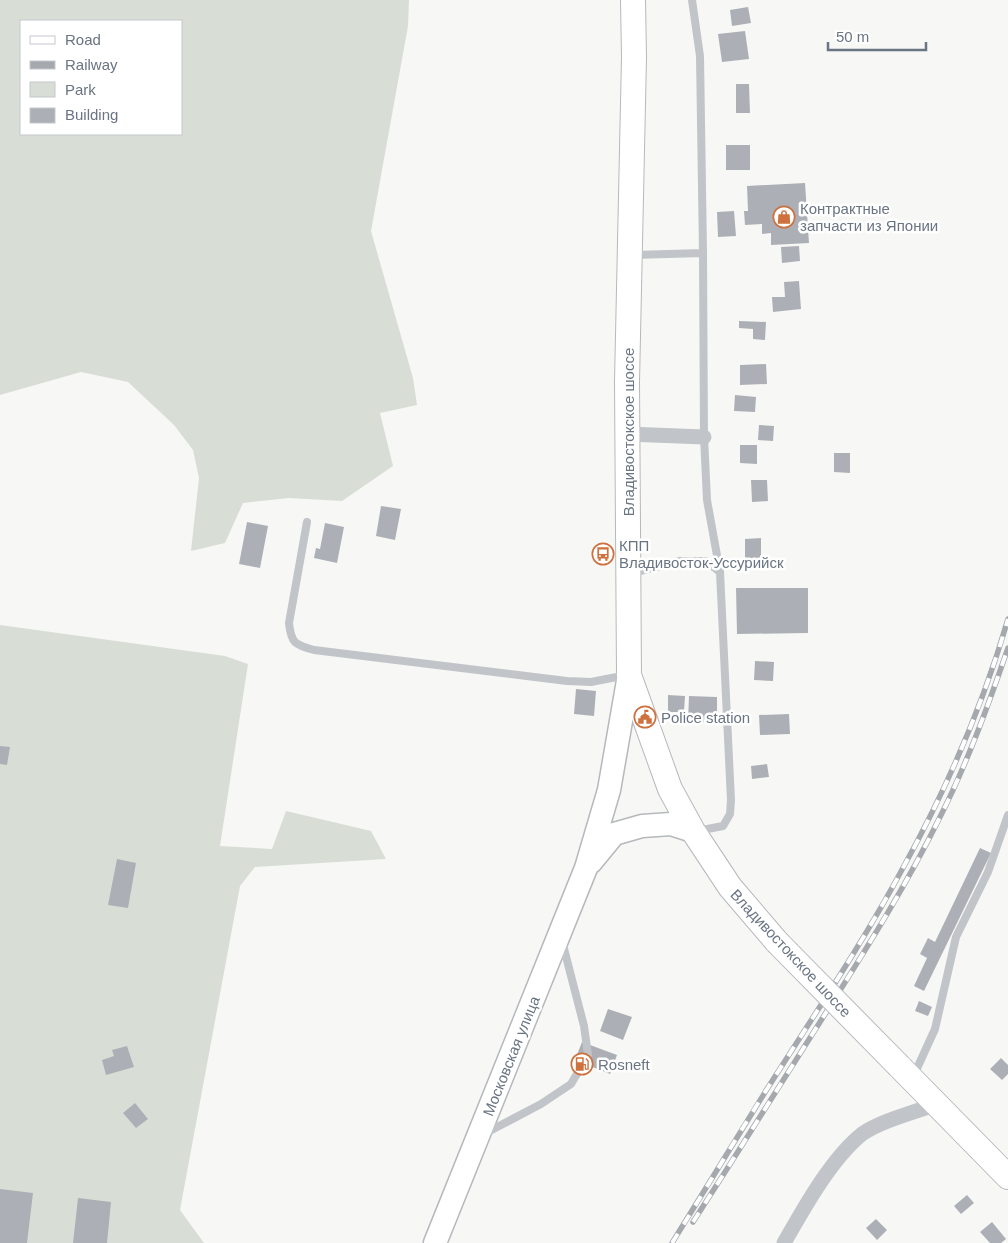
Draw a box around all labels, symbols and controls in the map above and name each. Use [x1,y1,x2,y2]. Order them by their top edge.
legend [20,20,182,135]
scale bar [828,20,926,52]
text: 50 m [836,28,869,45]
text: Road [65,31,101,48]
text: Railway [65,56,118,73]
text: Park [65,81,96,98]
text: Building [65,106,118,123]
place label: Контрактные запчасти из Японии [800,200,938,234]
shop icon: Контрактные запчасти из Японии [772,205,796,229]
street label: Владивостокское шоссе [620,348,637,516]
place label: КПП Владивосток-Уссурийск [619,537,784,571]
bus stop icon: КПП Владивосток-Уссурийск [591,542,615,566]
public building icon: Police station [633,705,657,729]
place label: Police station [661,709,750,726]
street label: Владивостокское шоссе [727,886,855,1020]
street label: Московская улица [479,993,543,1118]
fuel station icon: Rosneft [570,1052,594,1076]
place label: Rosneft [598,1056,651,1073]

